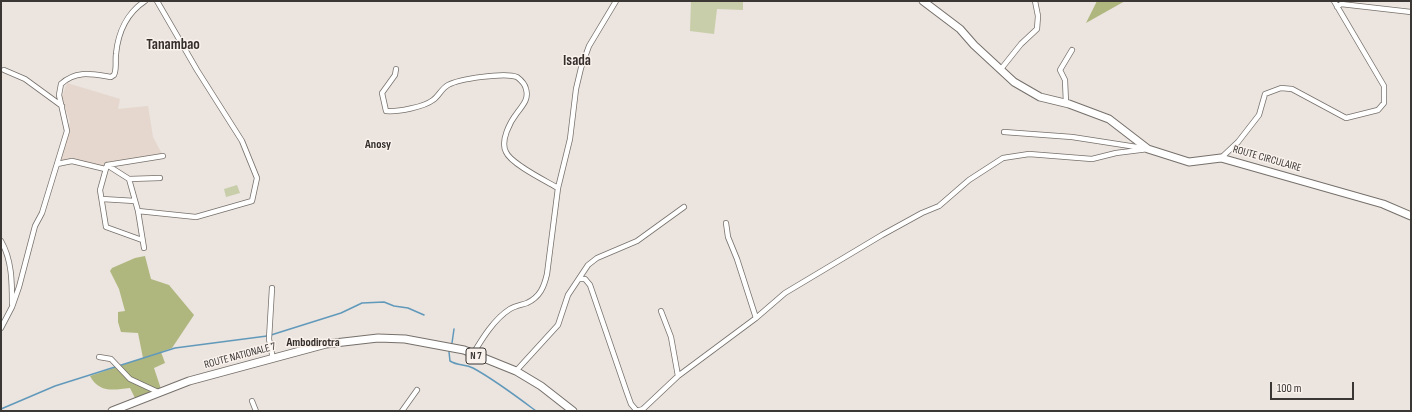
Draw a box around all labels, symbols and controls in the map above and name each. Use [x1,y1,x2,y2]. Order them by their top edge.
district label: Tanambao [146,36,200,54]
district label: Isada [563,52,591,70]
district label: Anosy [365,138,391,152]
street label: ROUTE CIRCULAIRE [1231,143,1303,175]
district label: Ambodirotra [286,336,340,350]
street label: ROUTE NATIONALE 7 [203,340,277,372]
road number: N 7 [466,348,486,364]
scale bar [1272,374,1356,400]
text: 100 m [1277,381,1302,396]

